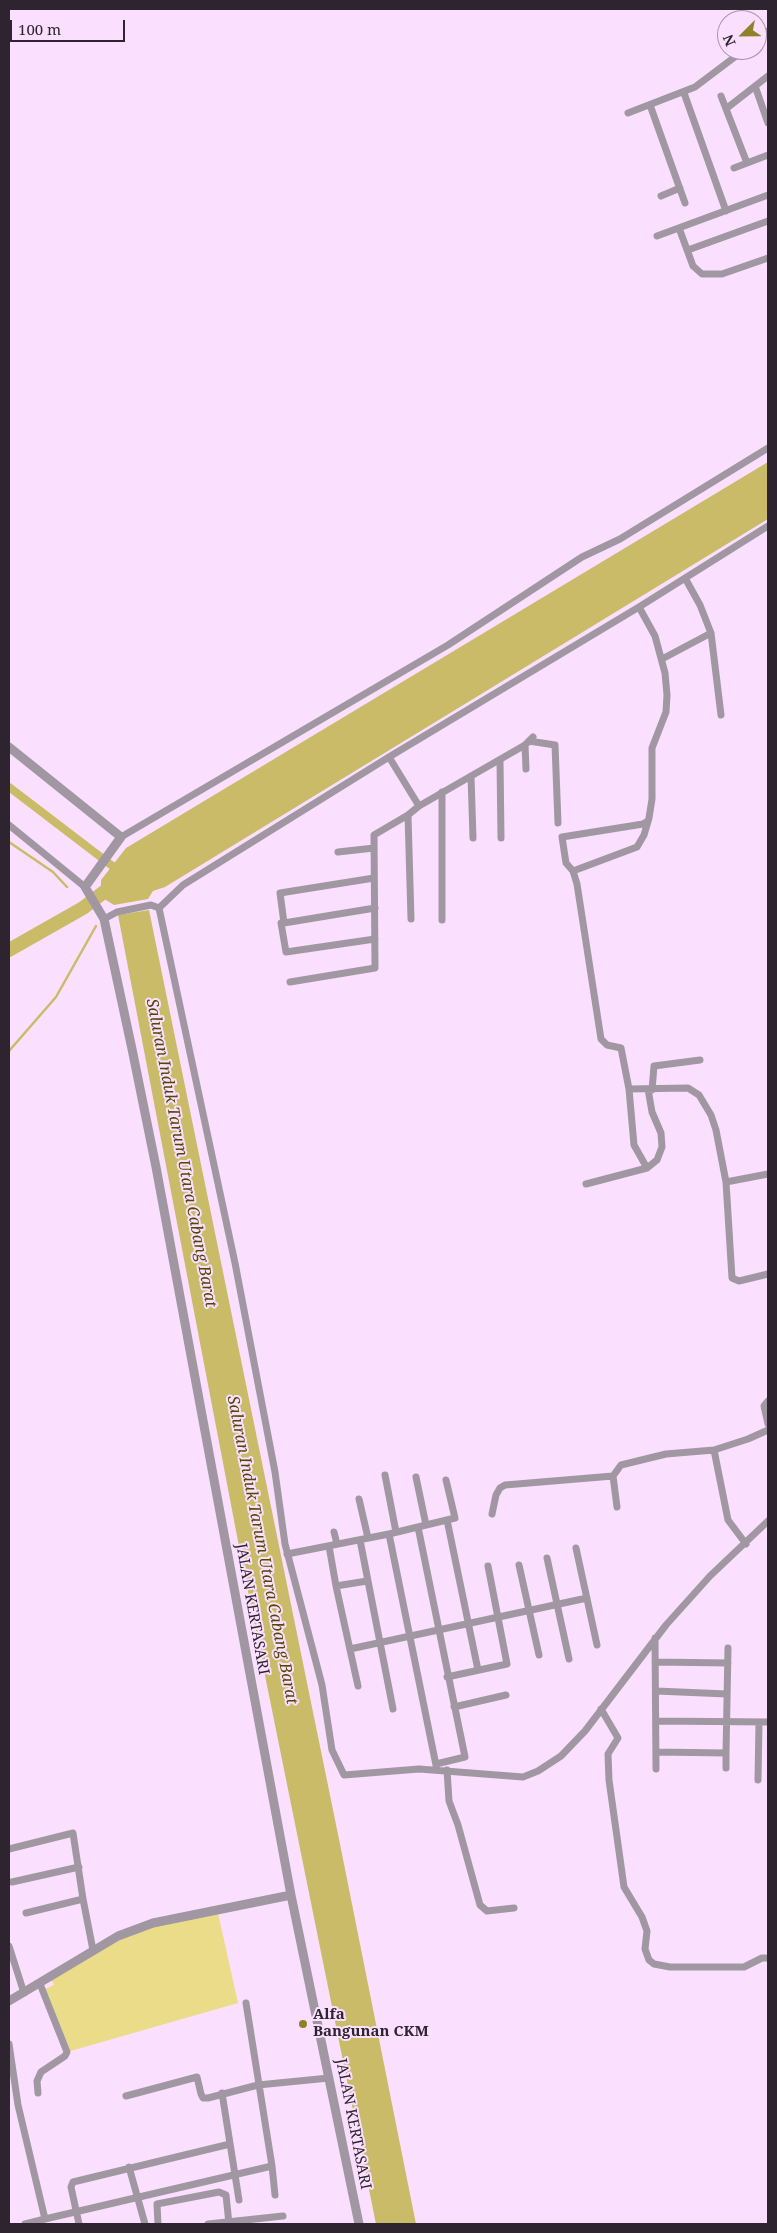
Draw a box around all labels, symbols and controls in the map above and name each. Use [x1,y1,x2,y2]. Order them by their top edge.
scale bar [12,10,128,42]
north arrow [717,10,767,60]
text: 100 m [18,19,61,39]
text: N [718,32,740,49]
water label: Saluran Induk Tarum Utara Cabang Barat [142,997,220,1309]
water label: Saluran Induk Tarum Utara Cabang Barat [223,1394,301,1706]
street label: JALAN KERTASARI [232,1542,272,1676]
place label: Alfa Bangunan CKM [313,2006,429,2041]
marker: Alfa Bangunan CKM [297,2018,309,2030]
street label: JALAN KERTASARI [331,2057,375,2191]

